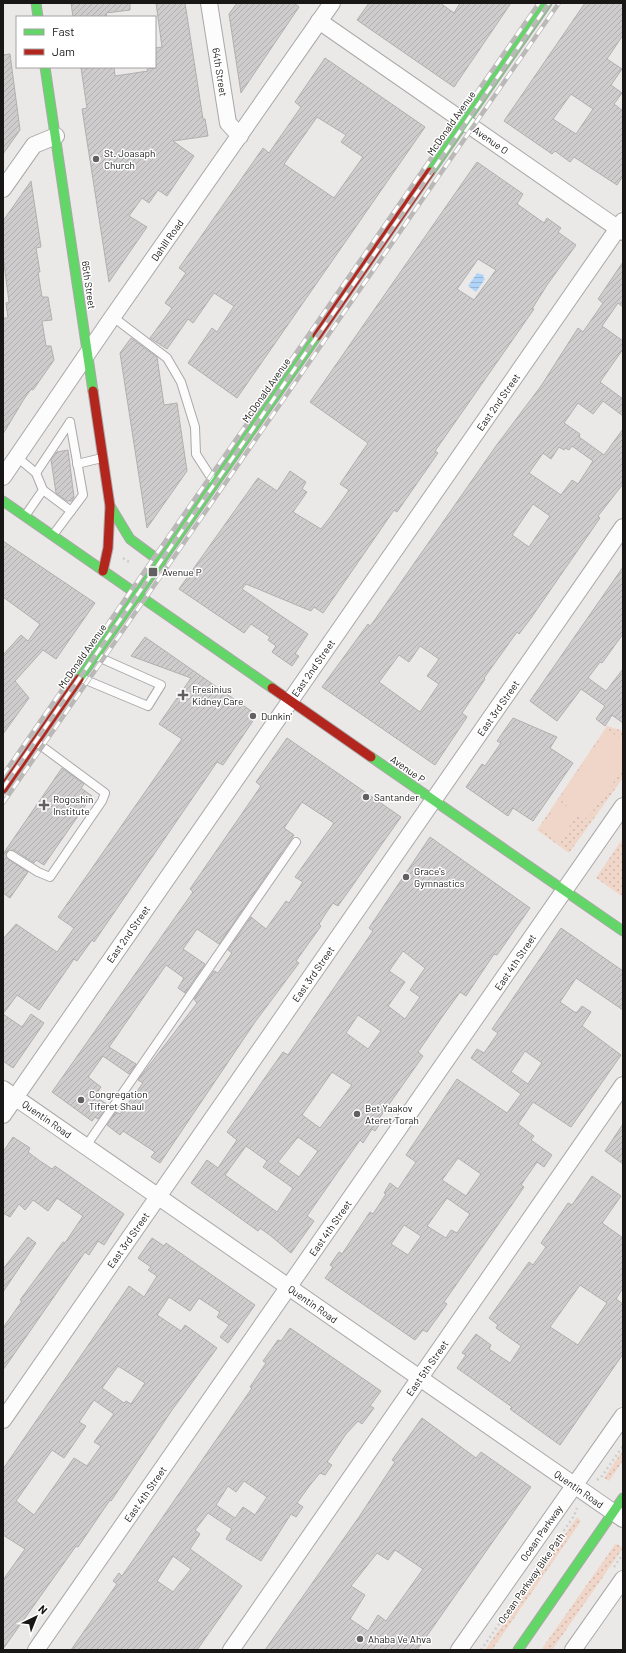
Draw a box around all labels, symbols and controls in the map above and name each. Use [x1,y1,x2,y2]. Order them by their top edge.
legend [16,16,156,68]
text: Fast [52,24,75,38]
text: Jam [52,44,75,58]
street label: 64th Street [210,47,230,97]
street label: McDonald Avenue [424,88,478,158]
street label: Avenue O [471,124,511,156]
place label: St. Joasaph Church [104,147,155,171]
marker: St. Joasaph Church [91,154,101,164]
street label: Dahill Road [148,217,186,263]
street label: 65th Street [80,260,98,310]
street label: McDonald Avenue [239,355,293,425]
street label: East 2nd Street [474,371,522,433]
marker: Avenue P [147,566,159,578]
place label: Avenue P [162,566,202,578]
street label: McDonald Avenue [55,621,109,691]
street label: East 2nd Street [289,637,337,699]
street label: East 3rd Street [474,678,522,738]
place label: Fresinius Kidney Care [192,683,243,707]
marker: Fresinius Kidney Care [177,689,189,701]
place label: Dunkin' [261,710,292,722]
marker: Dunkin' [248,711,258,721]
street label: Avenue P [388,753,428,785]
place label: Santander [374,791,419,803]
marker: Santander [361,792,371,802]
place label: Rogoshin Institute [53,793,93,817]
marker: Rogoshin Institute [38,799,50,811]
place label: Grace's Gymnastics [414,865,465,889]
marker: Grace's Gymnastics [401,872,411,882]
street label: East 2nd Street [104,903,152,965]
street label: East 4th Street [492,931,538,992]
street label: East 3rd Street [289,944,337,1004]
place label: Congregation Tiferet Shaul [89,1088,148,1112]
marker: Congregation Tiferet Shaul [76,1095,86,1105]
street label: Quentin Road [20,1098,74,1140]
place label: Bet Yaakov Ateret Torah [365,1102,419,1126]
marker: Bet Yaakov Ateret Torah [352,1109,362,1119]
street label: East 4th Street [306,1197,354,1258]
street label: East 3rd Street [104,1210,152,1270]
street label: Quentin Road [286,1283,340,1325]
street label: East 5th Street [403,1338,451,1398]
street label: East 4th Street [121,1463,169,1524]
street label: Quentin Road [552,1468,606,1510]
street label: Ocean Parkway [517,1502,565,1563]
street label: Ocean Parkway Bike Path [495,1530,567,1626]
north arrow [16,1597,56,1637]
text: N [36,1602,50,1617]
place label: Ahaba Ve Ahva [368,1633,431,1645]
marker: Ahaba Ve Ahva [355,1634,365,1644]

